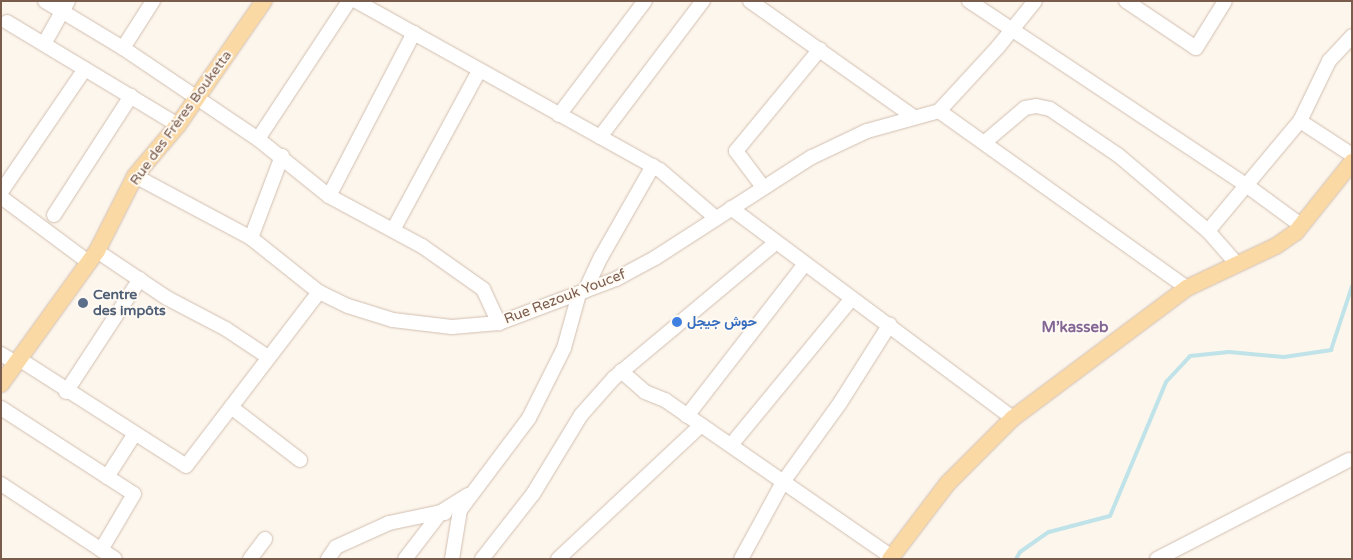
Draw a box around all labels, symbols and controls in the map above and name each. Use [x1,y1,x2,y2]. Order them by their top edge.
street label: Rue des Frères Bouketta [126,47,236,189]
street label: Rue Rezouk Youcef [502,266,628,328]
place label: Centre des impôts [93,287,166,320]
marker: Centre des impôts [77,297,89,309]
place label: حوش جيجل [687,314,757,330]
marker: حوش جيجل [671,316,683,328]
district label: M’kasseb [1042,319,1108,337]

